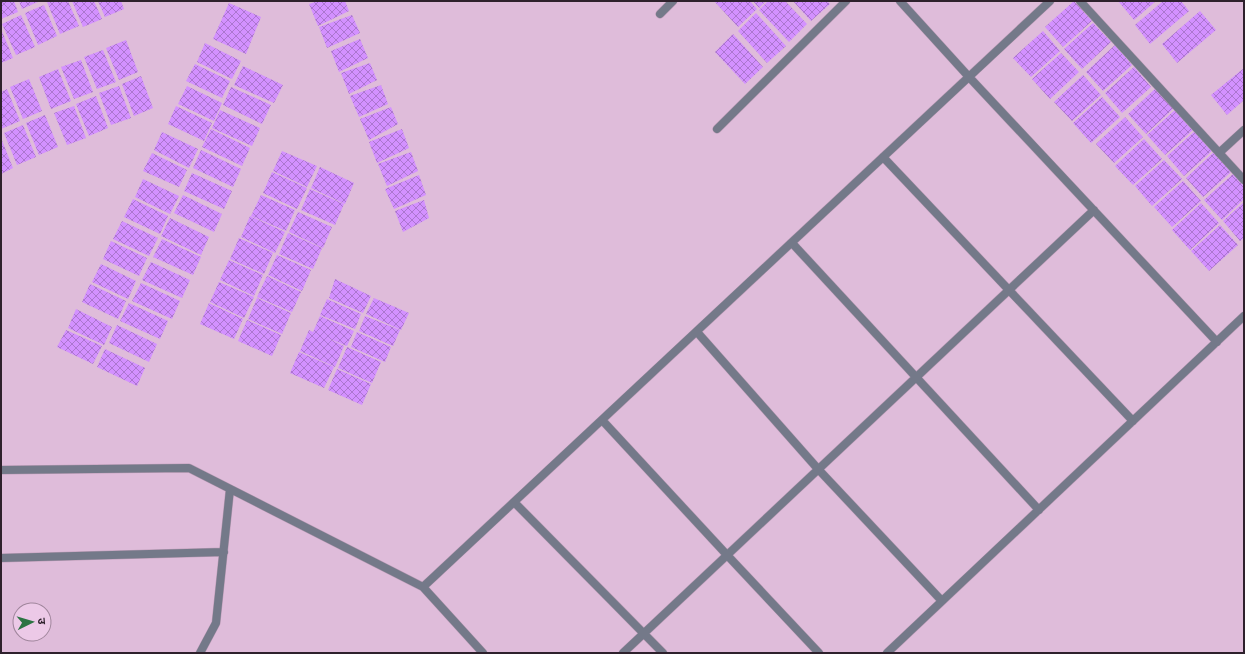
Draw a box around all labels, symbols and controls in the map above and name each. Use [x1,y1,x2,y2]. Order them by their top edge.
north arrow [12,602,52,642]
text: उ [35,617,49,626]

